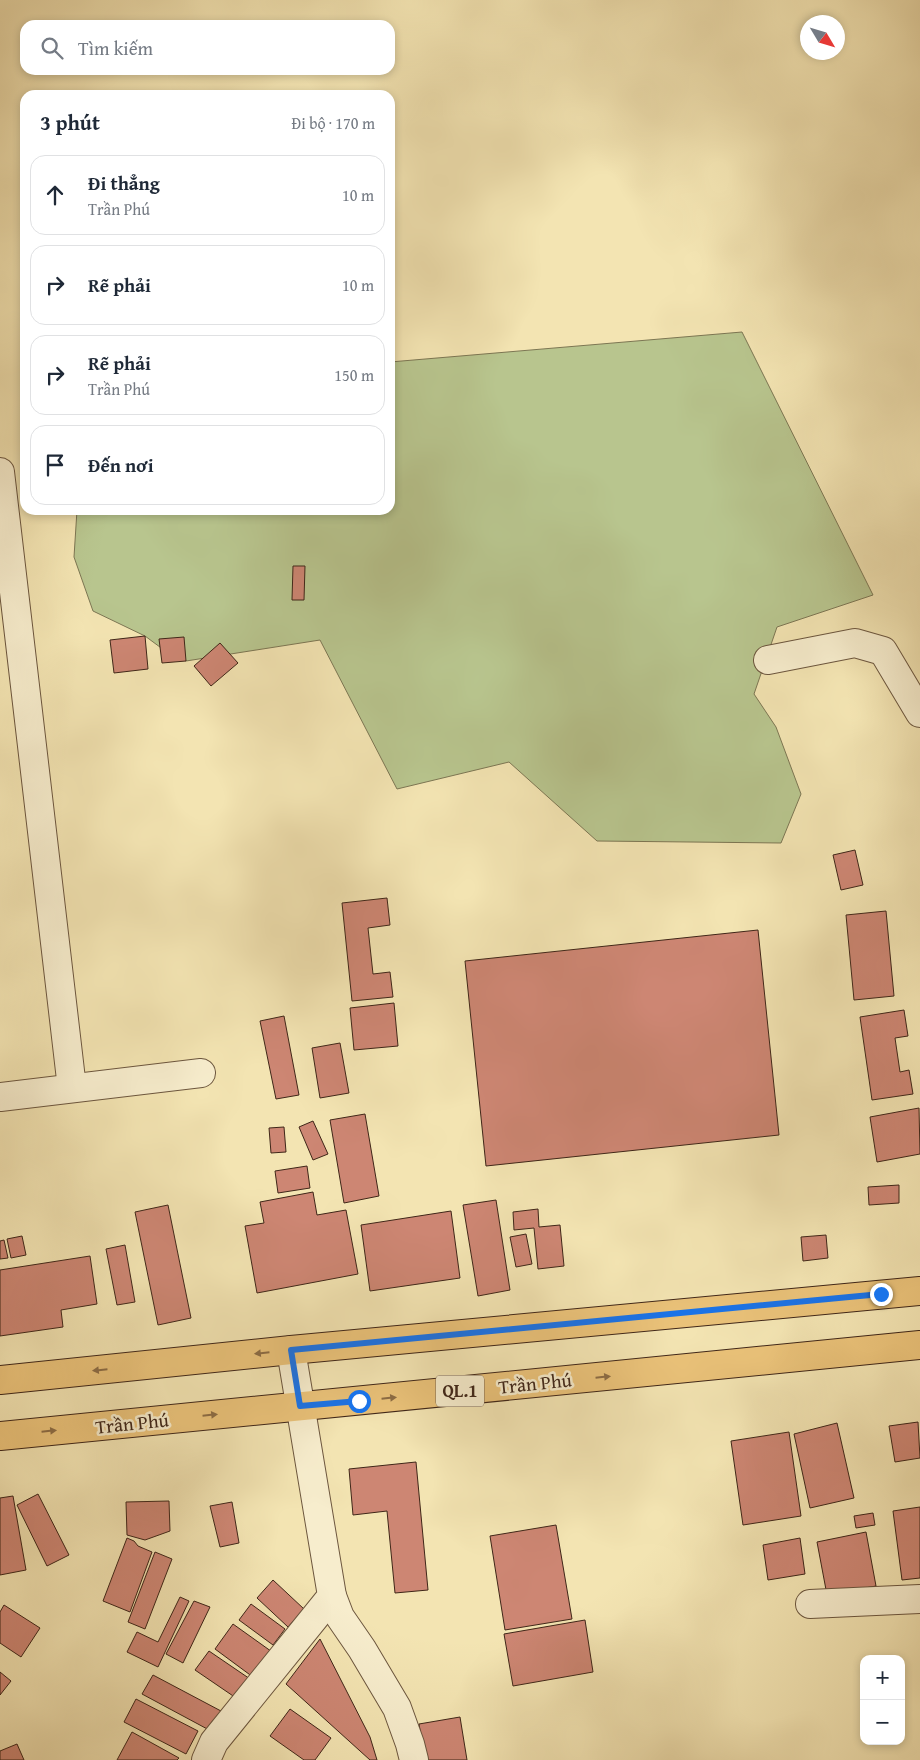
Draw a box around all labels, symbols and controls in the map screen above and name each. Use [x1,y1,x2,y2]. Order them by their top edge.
north arrow [800,15,845,60]
search box [20,20,395,75]
icon: search [38,34,66,62]
text: Tìm kiếm [78,34,153,62]
text: 3 phút [40,107,100,138]
text: Đi bộ · 170 m [291,111,375,135]
text: Đi thẳng [88,169,160,197]
icon: ahead [41,181,69,209]
text: 10 m [342,183,374,207]
text: Trần Phú [88,197,150,221]
icon: right [41,271,69,299]
text: Rẽ phải [88,271,151,299]
text: 10 m [342,273,374,297]
text: Rẽ phải [88,349,151,377]
icon: right [41,361,69,389]
text: 150 m [334,363,374,387]
text: Trần Phú [88,377,150,401]
icon: arrive [41,451,69,479]
text: Đến nơi [88,451,154,479]
route end [870,1283,893,1306]
one-way arrow [253,1349,269,1357]
street label: Trần Phú [497,1365,574,1401]
one-way arrow [92,1366,108,1374]
one-way arrow [596,1372,612,1380]
road number: QL.1 [436,1375,484,1406]
route start [348,1390,371,1413]
one-way arrow [382,1394,398,1402]
street label: Trần Phú [94,1405,171,1441]
one-way arrow [203,1411,219,1419]
one-way arrow [41,1427,57,1435]
map controls [860,1655,905,1745]
button: + [860,1655,905,1700]
button: − [860,1700,905,1745]

